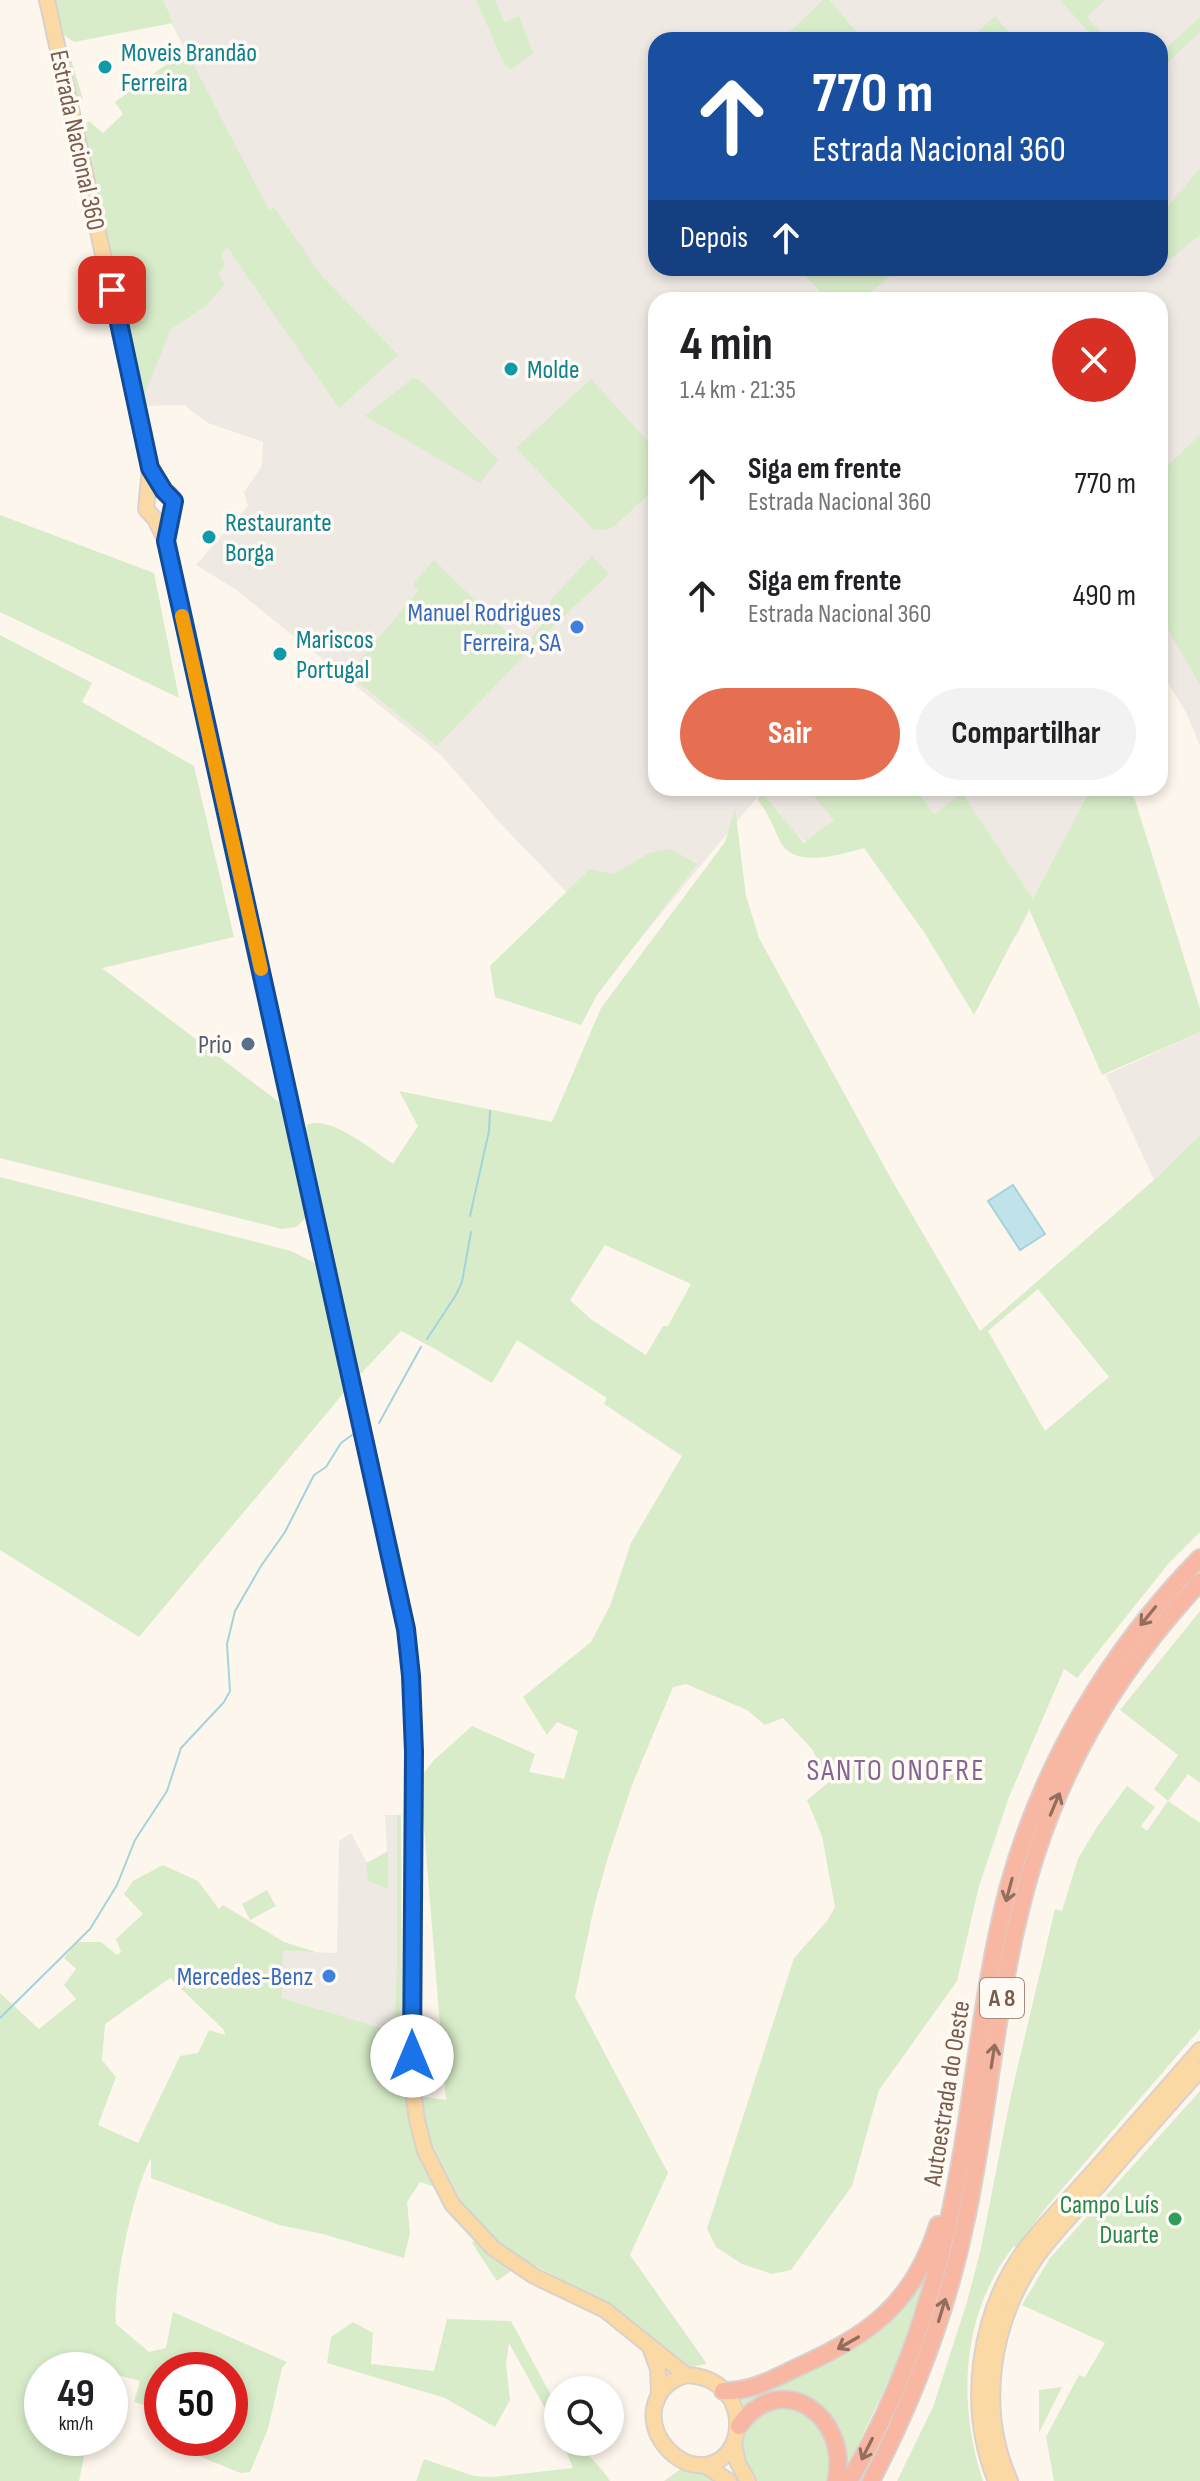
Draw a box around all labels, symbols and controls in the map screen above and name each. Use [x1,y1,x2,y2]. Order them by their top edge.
place label: Moveis Brandão Ferreira [121,38,257,99]
street label: Estrada Nacional 360 [42,47,111,233]
marker: Moveis Brandão Ferreira [96,58,114,76]
text: 770 m [812,61,933,128]
icon: ahead [680,64,784,168]
text: Estrada Nacional 360 [812,129,1066,172]
icon: ahead [764,216,808,260]
text: Depois [680,220,748,256]
pin [78,256,146,324]
icon: arrive [90,268,134,312]
text: 4 min [680,316,773,373]
button: close [1052,318,1136,402]
place label: Molde [527,355,579,386]
marker: Molde [502,360,520,378]
text: 1.4 km · 21:35 [680,375,796,406]
text: Siga em frente [748,451,901,487]
icon: ahead [680,462,724,506]
text: 770 m [1075,466,1136,502]
text: Estrada Nacional 360 [748,487,931,518]
place label: Restaurante Borga [225,508,332,569]
marker: Restaurante Borga [200,528,218,546]
text: Siga em frente [748,563,901,599]
icon: ahead [680,574,724,618]
text: 490 m [1073,578,1136,614]
place label: Manuel Rodrigues Ferreira, SA [407,598,562,659]
text: Estrada Nacional 360 [748,599,931,630]
marker: Manuel Rodrigues Ferreira, SA [568,618,586,636]
place label: Mariscos Portugal [296,625,374,686]
marker: Mariscos Portugal [271,645,289,663]
button: Sair [680,688,900,780]
button: Compartilhar [916,688,1136,780]
place label: Prio [198,1030,232,1061]
marker: Prio [239,1035,257,1053]
one-way arrow [1139,1605,1157,1626]
district label: SANTO ONOFRE [806,1753,986,1789]
one-way arrow [1049,1792,1064,1817]
one-way arrow [1000,1876,1015,1902]
place label: Mercedes-Benz [177,1962,313,1993]
marker: Mercedes-Benz [320,1967,338,1985]
road number: A 8 [980,1978,1024,2018]
street label: Autoestrada do Oeste [917,1999,977,2189]
position arrow [370,2014,454,2098]
one-way arrow [986,2043,1001,2069]
place label: Campo Luís Duarte [1060,2190,1159,2251]
marker: Campo Luís Duarte [1166,2210,1184,2228]
one-way arrow [935,2298,950,2324]
one-way arrow [837,2335,860,2351]
speed limit sign: 50 [144,2352,248,2456]
text: 49 [57,2370,95,2418]
map controls [544,2376,624,2456]
button: search [544,2376,624,2456]
text: km/h [59,2412,93,2436]
one-way arrow [859,2437,874,2461]

